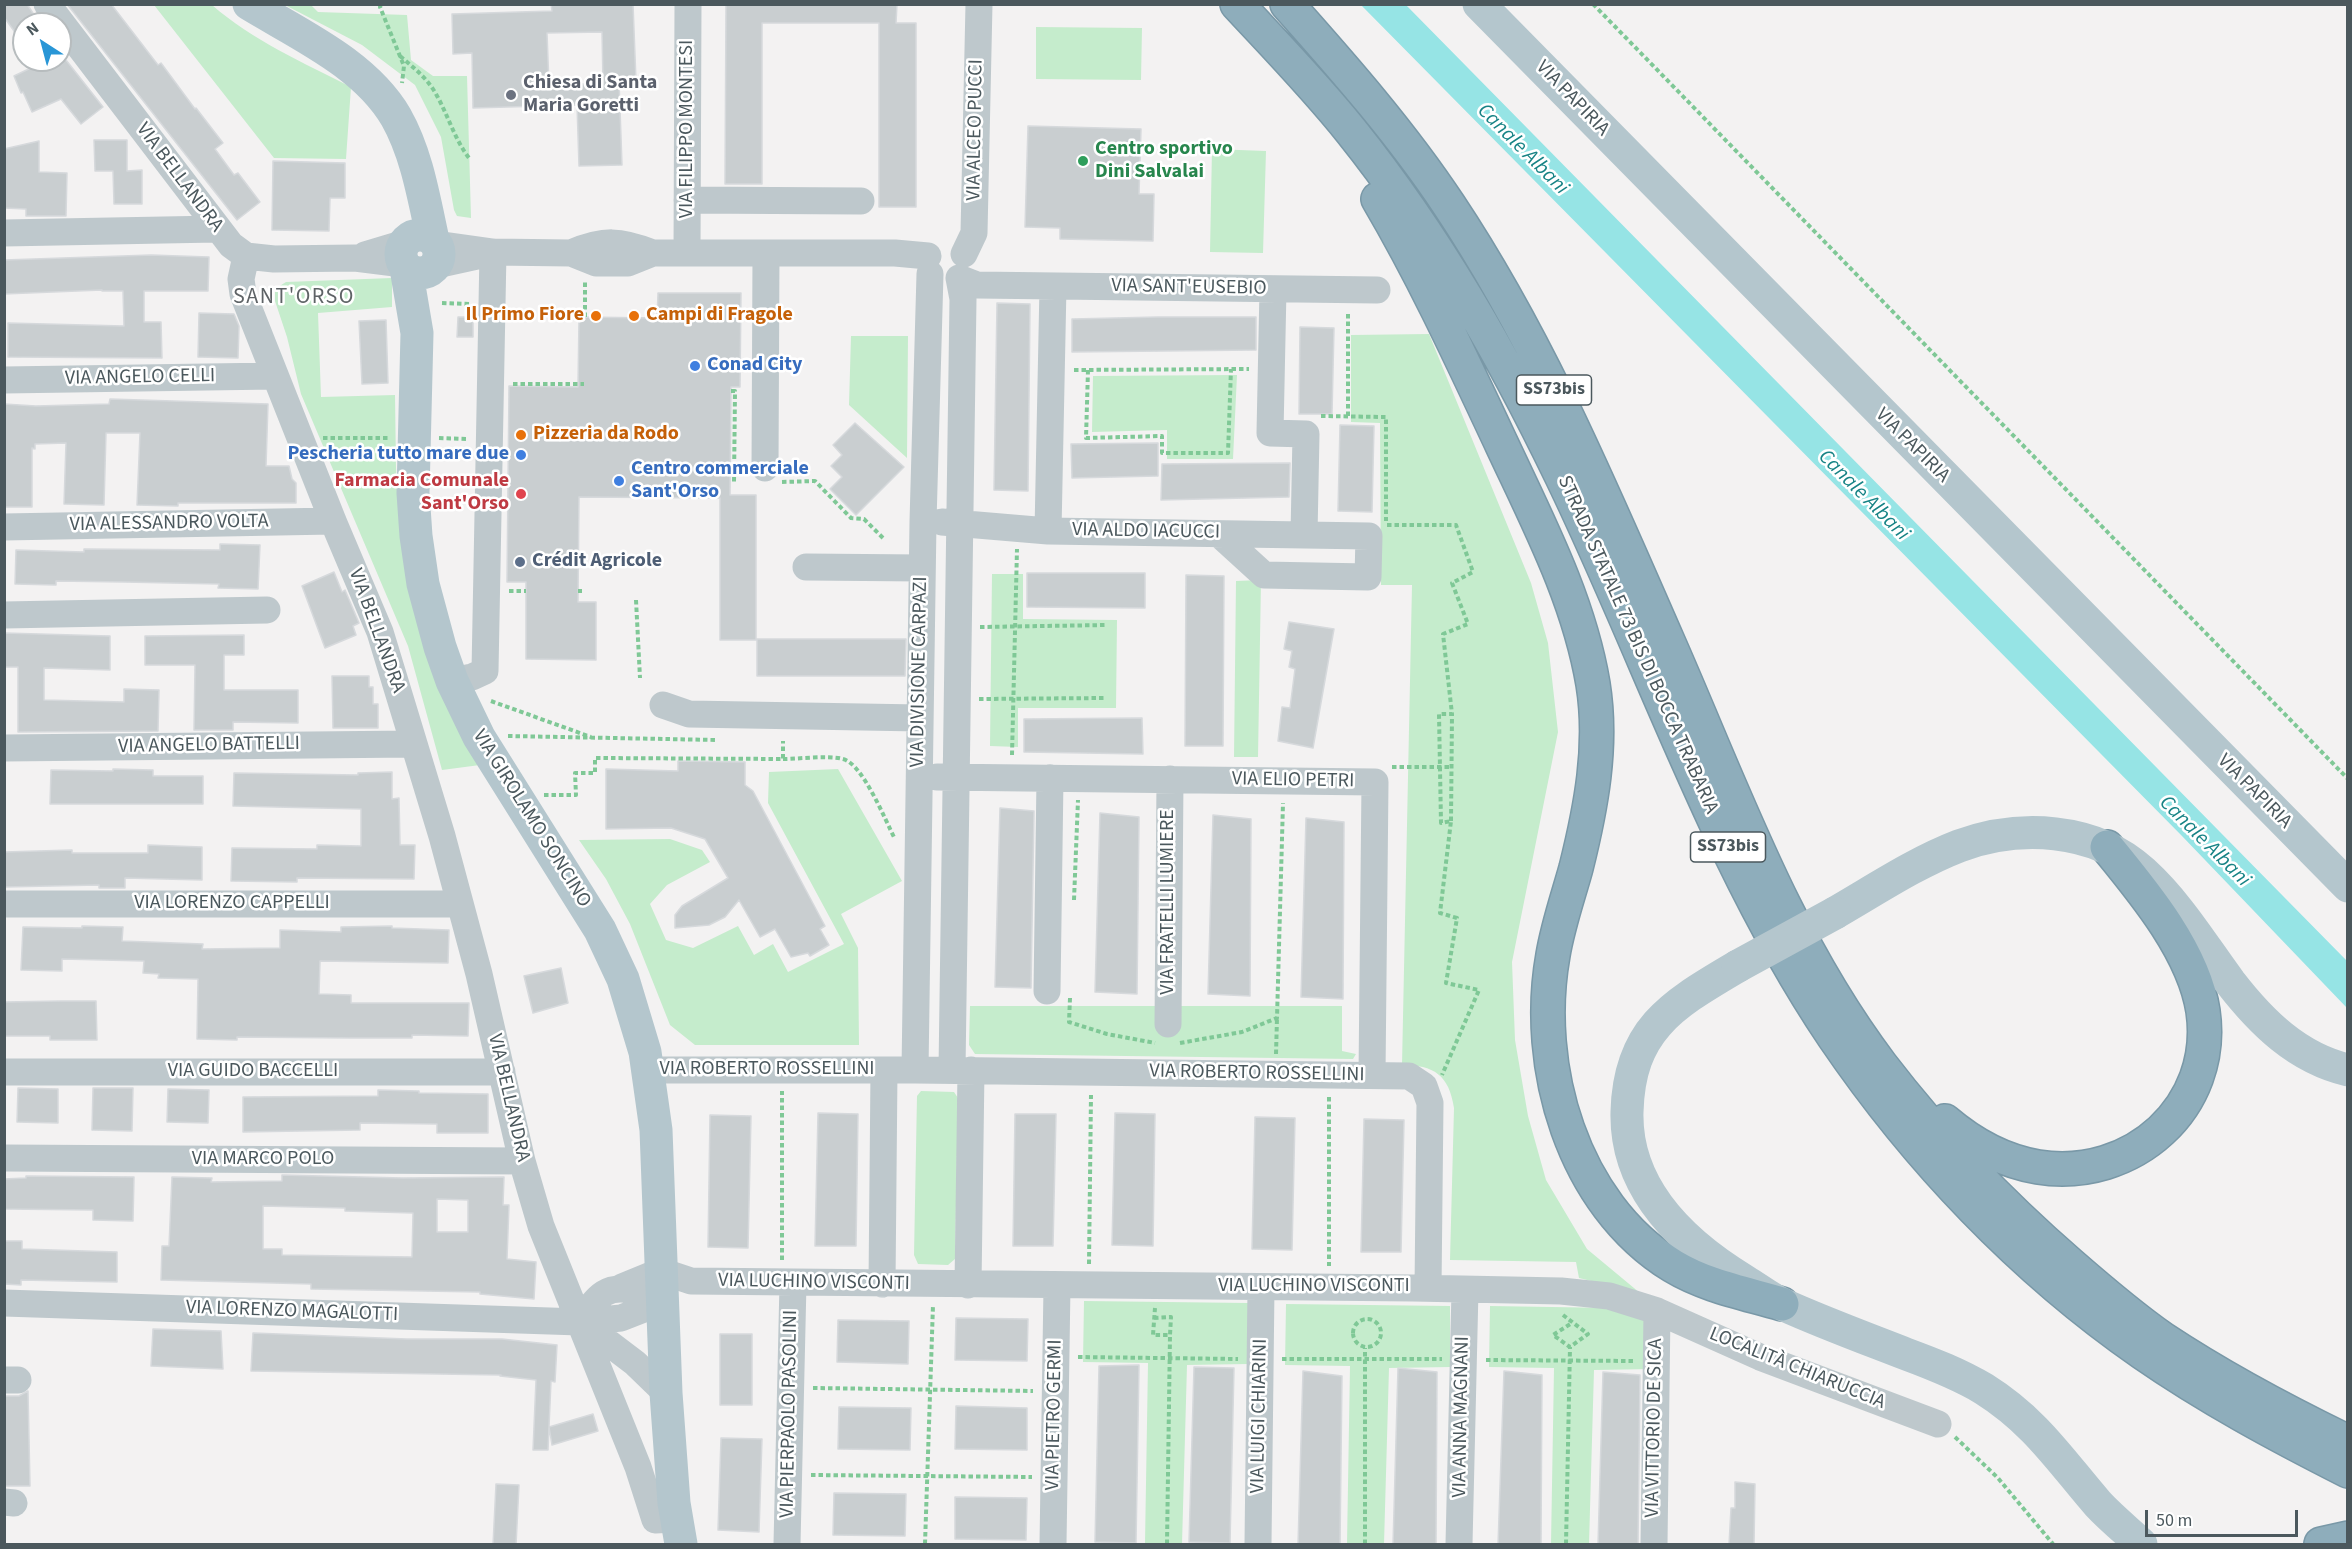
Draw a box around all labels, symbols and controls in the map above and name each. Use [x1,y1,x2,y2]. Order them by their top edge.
north arrow [12,12,72,72]
text: N [22,17,43,41]
street label: VIA FILIPPO MONTESI [676,40,700,218]
street label: VIA PAPIRIA [1530,56,1614,142]
street label: VIA ALCEO PUCCI [963,59,989,201]
place label: Chiesa di Santa Maria Goretti [523,72,657,119]
marker: Chiesa di Santa Maria Goretti [504,88,518,102]
water label: Canale Albani [1471,99,1573,201]
street label: VIA BELLANDRA [130,119,228,237]
place label: Centro sportivo Dini Salvalai [1095,138,1233,185]
marker: Centro sportivo Dini Salvalai [1076,154,1090,168]
street label: VIA SANT'EUSEBIO [1111,275,1267,301]
district label: SANT'ORSO [233,285,355,311]
place label: Il Primo Fiore [465,304,584,328]
place label: Campi di Fragole [646,304,793,328]
marker: Il Primo Fiore [589,309,603,323]
marker: Campi di Fragole [627,309,641,323]
place label: Conad City [707,354,802,378]
marker: Conad City [688,359,702,373]
street label: VIA ANGELO CELLI [65,365,215,391]
road number: SS73bis [1516,375,1592,405]
street label: VIA PAPIRIA [1870,404,1954,488]
place label: Pizzeria da Rodo [533,423,679,447]
marker: Pizzeria da Rodo [514,428,528,442]
place label: Pescheria tutto mare due [287,443,509,467]
water label: Canale Albani [1812,445,1914,547]
marker: Pescheria tutto mare due [514,448,528,462]
place label: Centro commerciale Sant'Orso [631,458,809,505]
place label: Farmacia Comunale Sant'Orso [334,470,509,517]
street label: STRADA STATALE 73 BIS DI BOCCA TRABARIA [1551,472,1723,818]
marker: Centro commerciale Sant'Orso [612,474,626,488]
marker: Farmacia Comunale Sant'Orso [514,487,528,501]
street label: VIA ALESSANDRO VOLTA [69,510,269,538]
street label: VIA ALDO IACUCCI [1072,519,1220,545]
place label: Crédit Agricole [532,550,662,574]
marker: Crédit Agricole [513,555,527,569]
street label: VIA BELLANDRA [342,566,410,696]
street label: VIA DIVISIONE CARPAZI [906,576,934,768]
street label: VIA GIROLAMO SONCINO [467,726,595,912]
street label: VIA ANGELO BATTELLI [118,732,300,760]
street label: VIA PAPIRIA [2212,750,2296,834]
street label: VIA ELIO PETRI [1232,768,1354,794]
water label: Canale Albani [2153,791,2255,893]
street label: VIA FRATELLI LUMIERE [1157,809,1181,995]
road number: SS73bis [1690,832,1766,862]
street label: VIA LORENZO CAPPELLI [134,892,330,916]
street label: VIA BELLANDRA [482,1032,534,1164]
street label: VIA ROBERTO ROSSELLINI [659,1058,875,1082]
street label: VIA GUIDO BACCELLI [168,1060,338,1084]
street label: VIA ROBERTO ROSSELLINI [1149,1060,1365,1088]
street label: VIA MARCO POLO [192,1148,334,1172]
street label: VIA LUCHINO VISCONTI [718,1269,910,1297]
street label: VIA LUCHINO VISCONTI [1218,1275,1410,1299]
street label: VIA LORENZO MAGALOTTI [185,1296,399,1328]
street label: VIA PIERPAOLO PASOLINI [776,1310,804,1518]
street label: LOCALITÀ CHIARUCCIA [1705,1323,1889,1415]
street label: VIA ANNA MAGNANI [1449,1336,1475,1498]
street label: VIA LUIGI CHIARINI [1247,1338,1273,1494]
street label: VIA VITTORIO DE SICA [1641,1338,1669,1518]
street label: VIA PIETRO GERMI [1042,1339,1068,1491]
scale bar [2148,1498,2301,1536]
text: 50 m [2156,1508,2192,1533]

